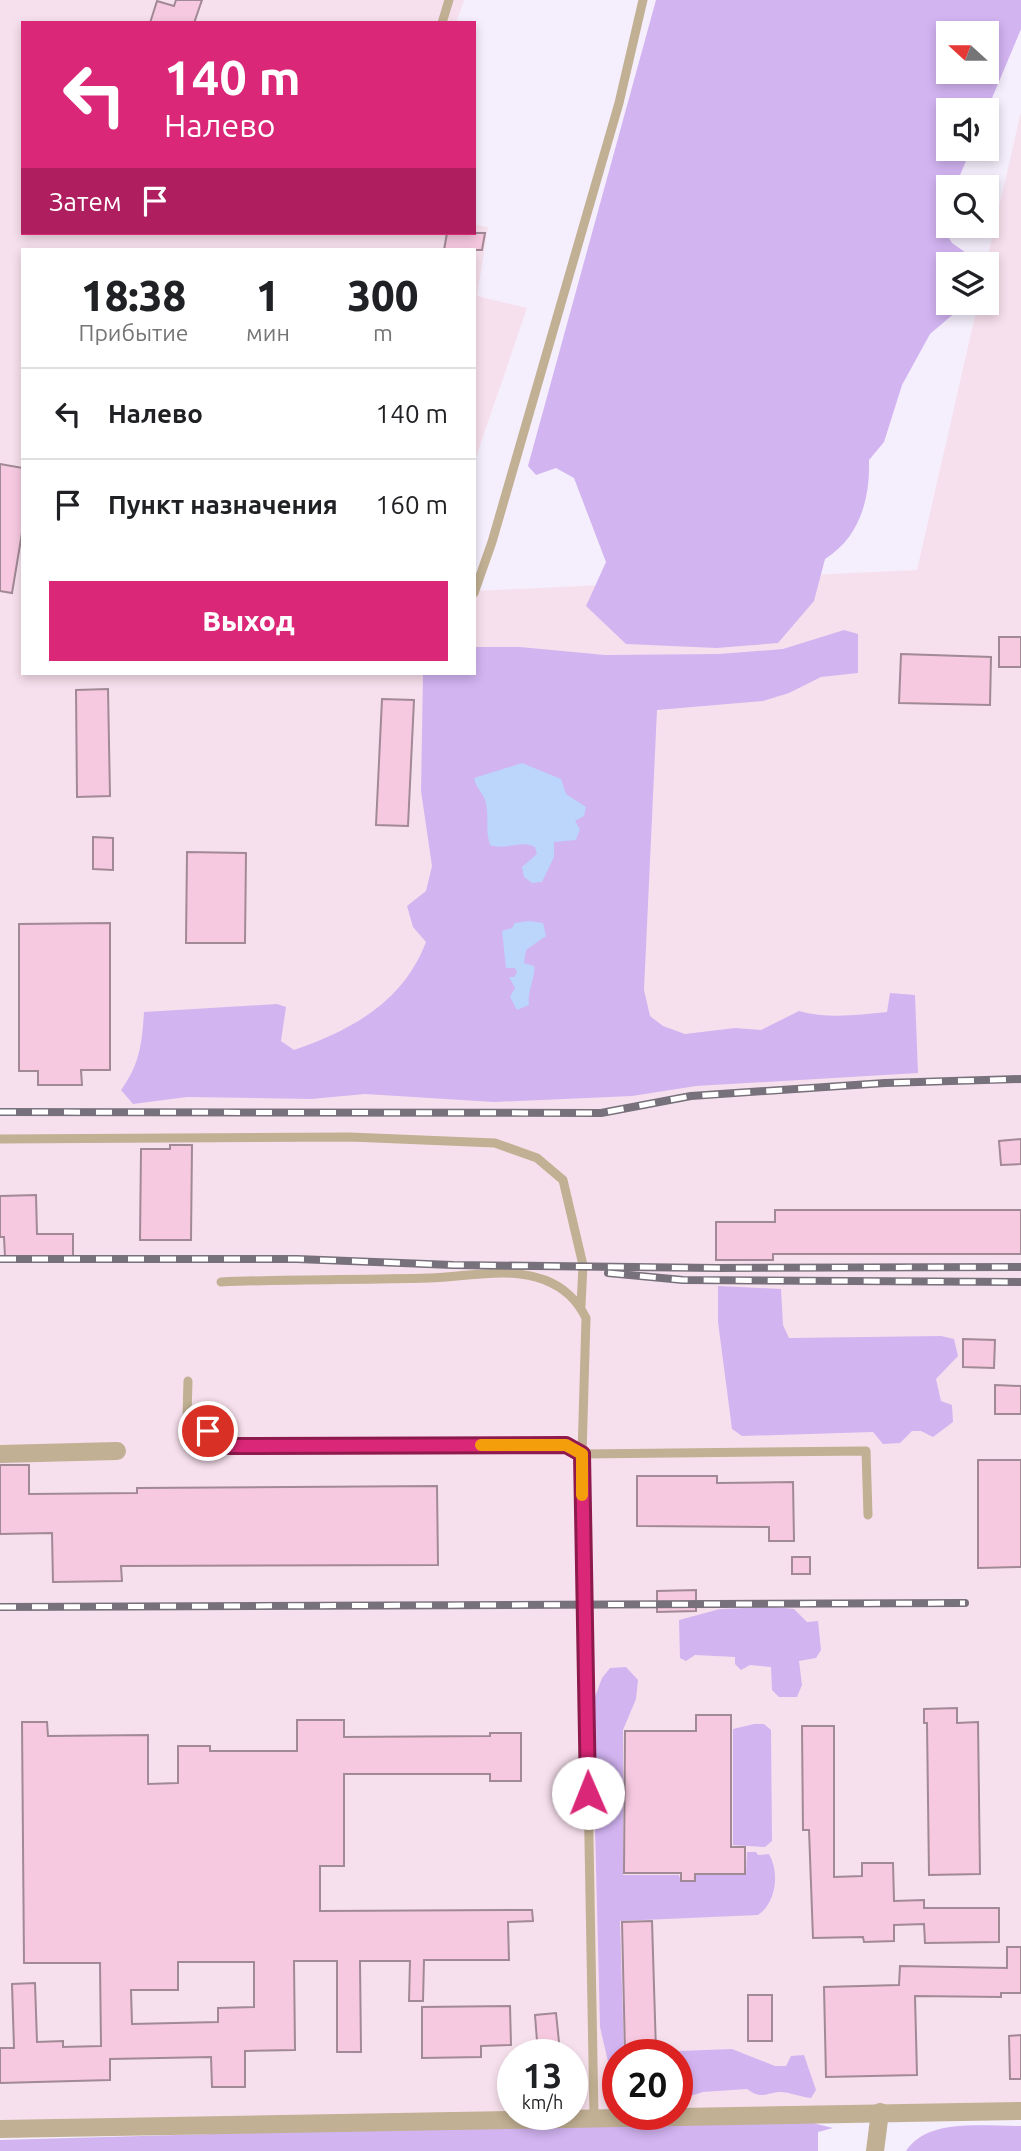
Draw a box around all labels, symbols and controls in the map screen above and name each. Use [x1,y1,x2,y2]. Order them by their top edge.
north arrow [936,21,999,84]
map controls [936,21,999,315]
icon: left [49,49,140,140]
text: 140 m [164,49,301,104]
button: sound [936,98,999,161]
text: Налево [164,107,276,143]
button: search [936,175,999,238]
icon: arrive [136,182,174,220]
text: Затем [49,187,122,216]
button: layers [936,252,999,315]
text: 18:38 [81,272,186,319]
text: 1 [256,272,280,319]
text: 300 [347,272,418,319]
text: Прибытие [79,320,189,345]
text: мин [246,320,290,345]
text: m [373,320,393,345]
icon: left [49,395,87,433]
text: Налево [108,399,203,428]
text: 140 m [376,399,448,428]
icon: arrive [49,486,87,524]
text: Пункт назначения [108,490,338,519]
text: 160 m [376,490,448,519]
button: Выход [49,581,448,661]
pin [178,1401,238,1461]
icon: arrive [189,1412,227,1450]
position arrow [551,1756,625,1830]
speed limit sign: 20 [602,2039,693,2130]
text: 13 [523,2055,562,2095]
text: km/h [522,2092,563,2112]

